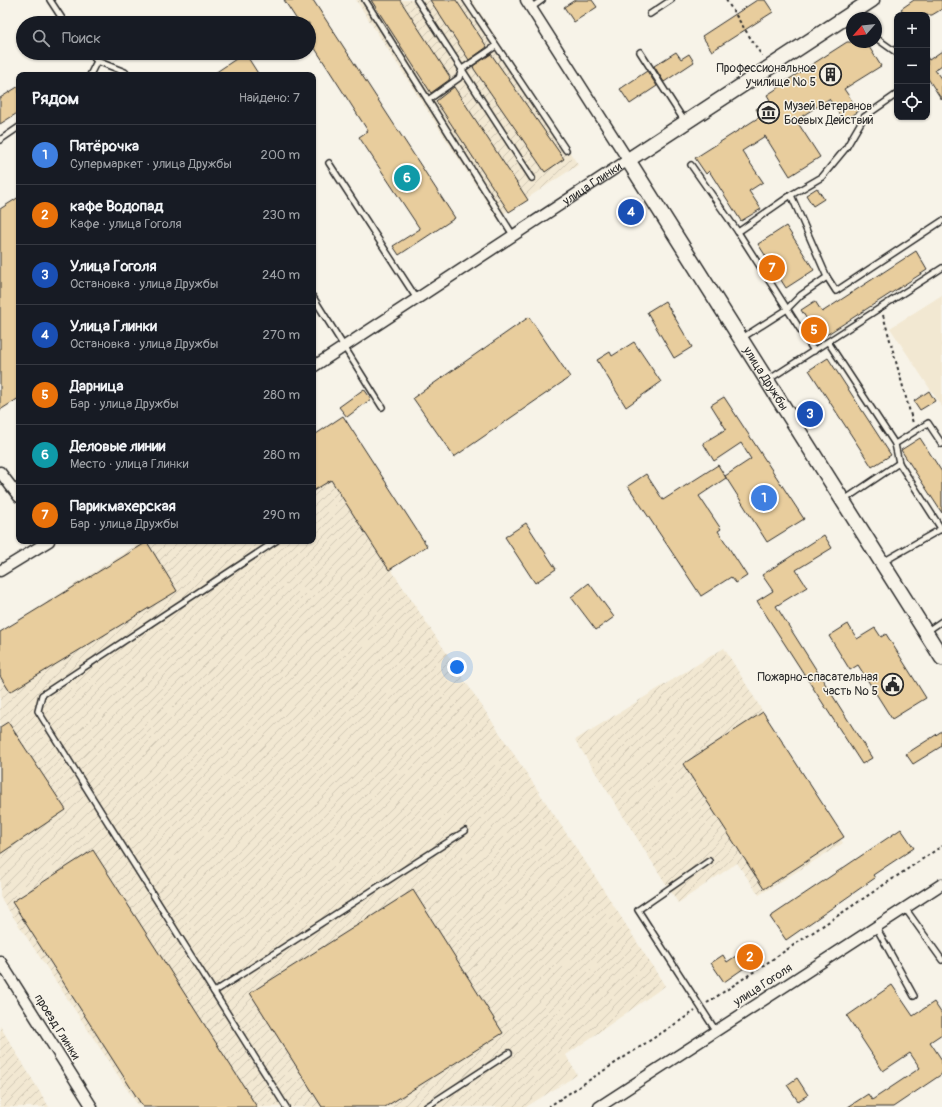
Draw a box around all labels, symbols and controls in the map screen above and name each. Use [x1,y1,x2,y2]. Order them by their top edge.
north arrow [846,12,882,48]
map controls [894,12,930,120]
button: + [894,12,930,48]
search box [16,16,316,60]
icon: search [30,27,52,49]
text: Поиск [62,29,101,48]
button: − [894,48,930,84]
place label: Профессиональное училище № 5 [717,61,816,90]
building icon: Профессиональное училище № 5 [818,62,844,88]
button: locate [894,84,930,120]
text: Рядом [32,88,79,109]
text: Найдено: 7 [239,90,300,106]
place label: Музей Ветеранов Боевых Действий [784,99,874,128]
museum icon: Музей Ветеранов Боевых Действий [755,100,781,126]
text: Пятёрочка [70,137,139,156]
text: 1 [42,147,48,163]
text: 200 m [261,147,300,163]
text: Супермаркет · улица Дружбы [70,156,232,172]
street label: улица Глинки [559,158,625,209]
pin: 6 [394,163,420,193]
text: кафе Водопад [70,197,163,216]
pin: 4 [618,197,644,227]
text: 2 [41,207,49,223]
text: 230 m [263,207,300,223]
text: Кафе · улица Гоголя [70,216,182,232]
pin: 7 [759,253,785,283]
text: Улица Гоголя [70,257,157,276]
text: 3 [41,267,49,283]
text: 240 m [262,267,300,283]
text: Остановка · улица Дружбы [70,276,218,292]
pin: 5 [801,315,827,345]
text: Улица Глинки [70,317,157,336]
text: 4 [41,327,49,343]
text: 270 m [263,327,300,343]
text: Остановка · улица Дружбы [70,336,218,352]
street label: улица Дружбы [739,343,792,413]
text: Дарница [70,377,124,396]
text: 5 [41,387,49,403]
text: 280 m [263,387,300,403]
text: Бар · улица Дружбы [70,396,179,412]
pin: 3 [797,399,823,429]
text: Деловые линии [70,437,165,456]
text: 6 [41,447,49,463]
text: 280 m [263,447,300,463]
text: Место · улица Глинки [70,456,188,472]
pin: 1 [751,483,777,513]
text: Парикмахерская [70,497,176,516]
text: 7 [42,507,48,523]
text: 290 m [263,507,300,523]
text: Бар · улица Дружбы [70,516,179,532]
your location [447,657,467,677]
place label: Пожарно-спасательная часть № 5 [757,670,878,699]
public building icon: Пожарно-спасательная часть № 5 [880,671,906,697]
pin: 2 [737,942,763,972]
street label: улица Гоголя [730,960,796,1010]
street label: проезд Глинки [31,991,83,1063]

